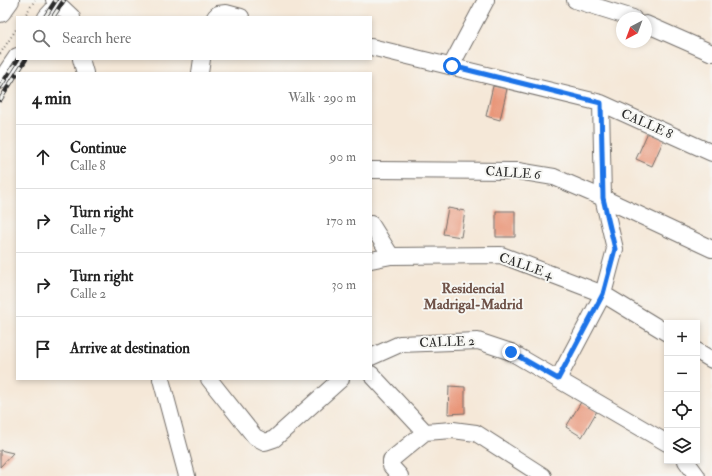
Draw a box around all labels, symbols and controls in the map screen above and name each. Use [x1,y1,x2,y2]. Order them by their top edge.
north arrow [616,12,652,48]
search box [16,16,372,60]
icon: search [30,27,52,49]
text: Search here [62,29,131,48]
route start [443,57,461,75]
text: 4 min [32,88,71,109]
text: Walk · 290 m [288,90,356,106]
street label: CALLE 8 [619,106,675,142]
text: Continue [70,139,126,158]
icon: ahead [32,146,54,168]
text: 90 m [330,149,356,165]
text: Calle 8 [70,158,106,174]
street label: CALLE 6 [485,163,543,183]
text: Turn right [70,203,133,222]
icon: right [32,210,54,232]
text: 170 m [326,213,356,229]
text: Calle 7 [70,222,106,238]
street label: CALLE 4 [497,249,556,283]
text: Turn right [70,267,133,286]
icon: right [32,274,54,296]
text: 30 m [332,277,356,293]
district label: Residencial Madrigal-Madrid [422,280,523,314]
text: Calle 2 [70,286,106,302]
map controls [664,320,700,464]
button: + [664,320,700,356]
street label: CALLE 2 [419,333,475,351]
icon: arrive [32,338,54,360]
text: Arrive at destination [70,339,190,358]
route end [502,343,520,361]
button: − [664,356,700,392]
button: locate [664,392,700,428]
button: layers [664,428,700,464]

